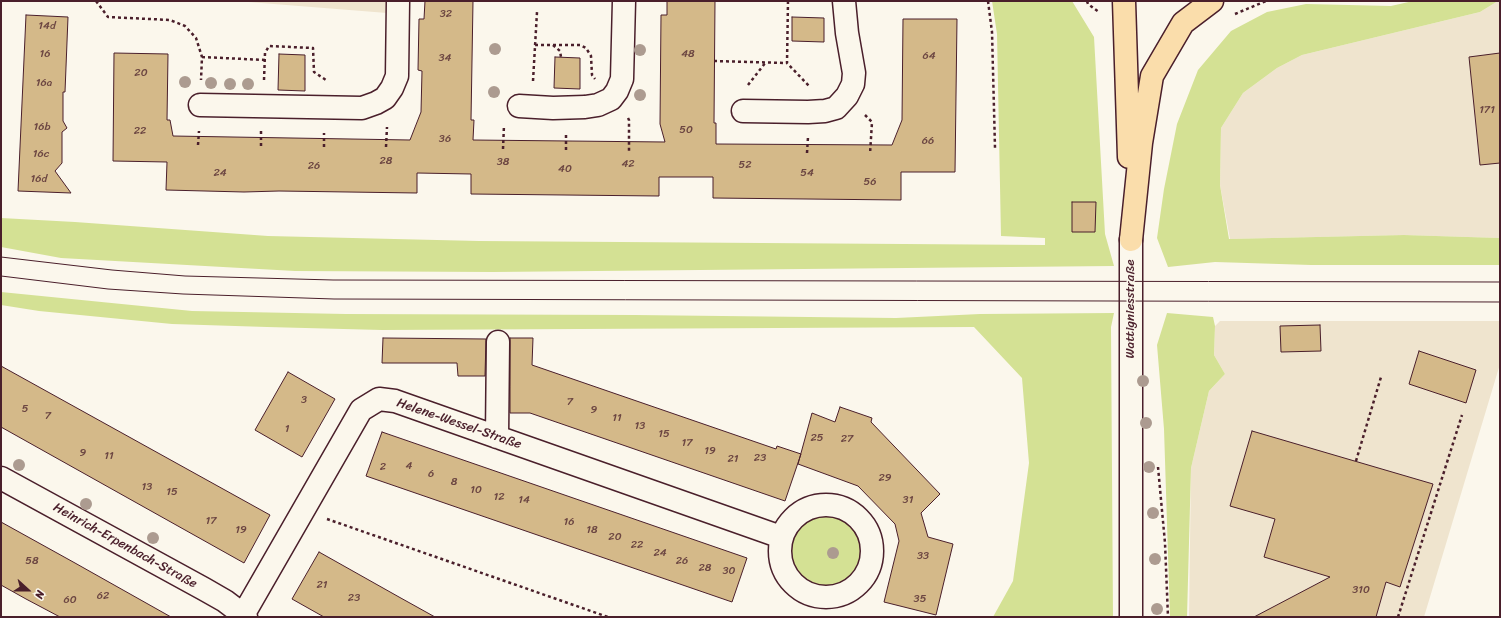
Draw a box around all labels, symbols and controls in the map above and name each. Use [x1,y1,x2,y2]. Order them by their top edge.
house number: 32 [440,7,452,21]
house number: 14d [38,19,56,33]
house number: 16 [40,47,50,61]
house number: 48 [681,47,695,61]
house number: 64 [922,49,936,63]
house number: 34 [439,51,451,65]
house number: 20 [134,66,148,80]
house number: 16a [36,76,52,90]
house number: 171 [1479,103,1495,117]
house number: 16b [33,120,51,134]
house number: 50 [679,123,693,137]
house number: 22 [134,124,146,138]
house number: 36 [439,132,451,146]
house number: 66 [922,134,934,148]
house number: 16c [33,147,49,161]
house number: 28 [380,154,392,168]
house number: 38 [497,155,509,169]
house number: 42 [621,157,635,171]
house number: 52 [738,158,752,172]
house number: 26 [308,159,320,173]
house number: 40 [558,162,572,176]
house number: 24 [213,166,227,180]
house number: 54 [800,166,814,180]
house number: 16d [31,172,47,186]
house number: 56 [864,175,876,189]
street label: Wattigniesstraße [1123,260,1139,358]
house number: 3 [301,393,307,407]
street label: Helene-Wessel-Straße [395,395,523,453]
house number: 7 [567,395,573,409]
house number: 5 [22,402,28,416]
house number: 9 [591,403,597,417]
house number: 7 [45,409,51,423]
house number: 11 [612,411,622,425]
house number: 13 [635,419,645,433]
house number: 1 [285,422,289,436]
house number: 15 [658,427,670,441]
house number: 25 [810,431,824,445]
house number: 27 [841,432,853,446]
house number: 17 [682,436,692,450]
house number: 19 [704,444,716,458]
house number: 9 [80,446,86,460]
house number: 11 [104,449,114,463]
house number: 23 [754,451,766,465]
house number: 21 [727,452,739,466]
house number: 4 [406,459,412,473]
house number: 2 [380,460,386,474]
house number: 6 [428,467,434,481]
house number: 29 [878,471,892,485]
house number: 8 [451,475,457,489]
house number: 13 [142,480,152,494]
house number: 10 [470,483,482,497]
house number: 15 [166,485,178,499]
house number: 12 [493,490,505,504]
house number: 14 [518,493,530,507]
house number: 31 [903,493,913,507]
street label: Heinrich-Erpenbach-Straße [50,500,200,592]
house number: 17 [206,514,216,528]
house number: 16 [564,515,574,529]
house number: 19 [235,523,247,537]
house number: 18 [586,523,598,537]
house number: 20 [608,530,622,544]
house number: 22 [631,538,643,552]
house number: 24 [653,546,667,560]
house number: 33 [917,549,929,563]
house number: 58 [25,554,39,568]
house number: 26 [676,554,688,568]
house number: 28 [699,561,711,575]
house number: 30 [723,564,735,578]
north arrow [8,570,48,610]
house number: 21 [316,578,328,592]
house number: 310 [1352,583,1370,597]
text: N [29,588,50,601]
house number: 62 [97,589,109,603]
house number: 23 [348,591,360,605]
house number: 35 [914,592,926,606]
house number: 60 [63,593,77,607]

